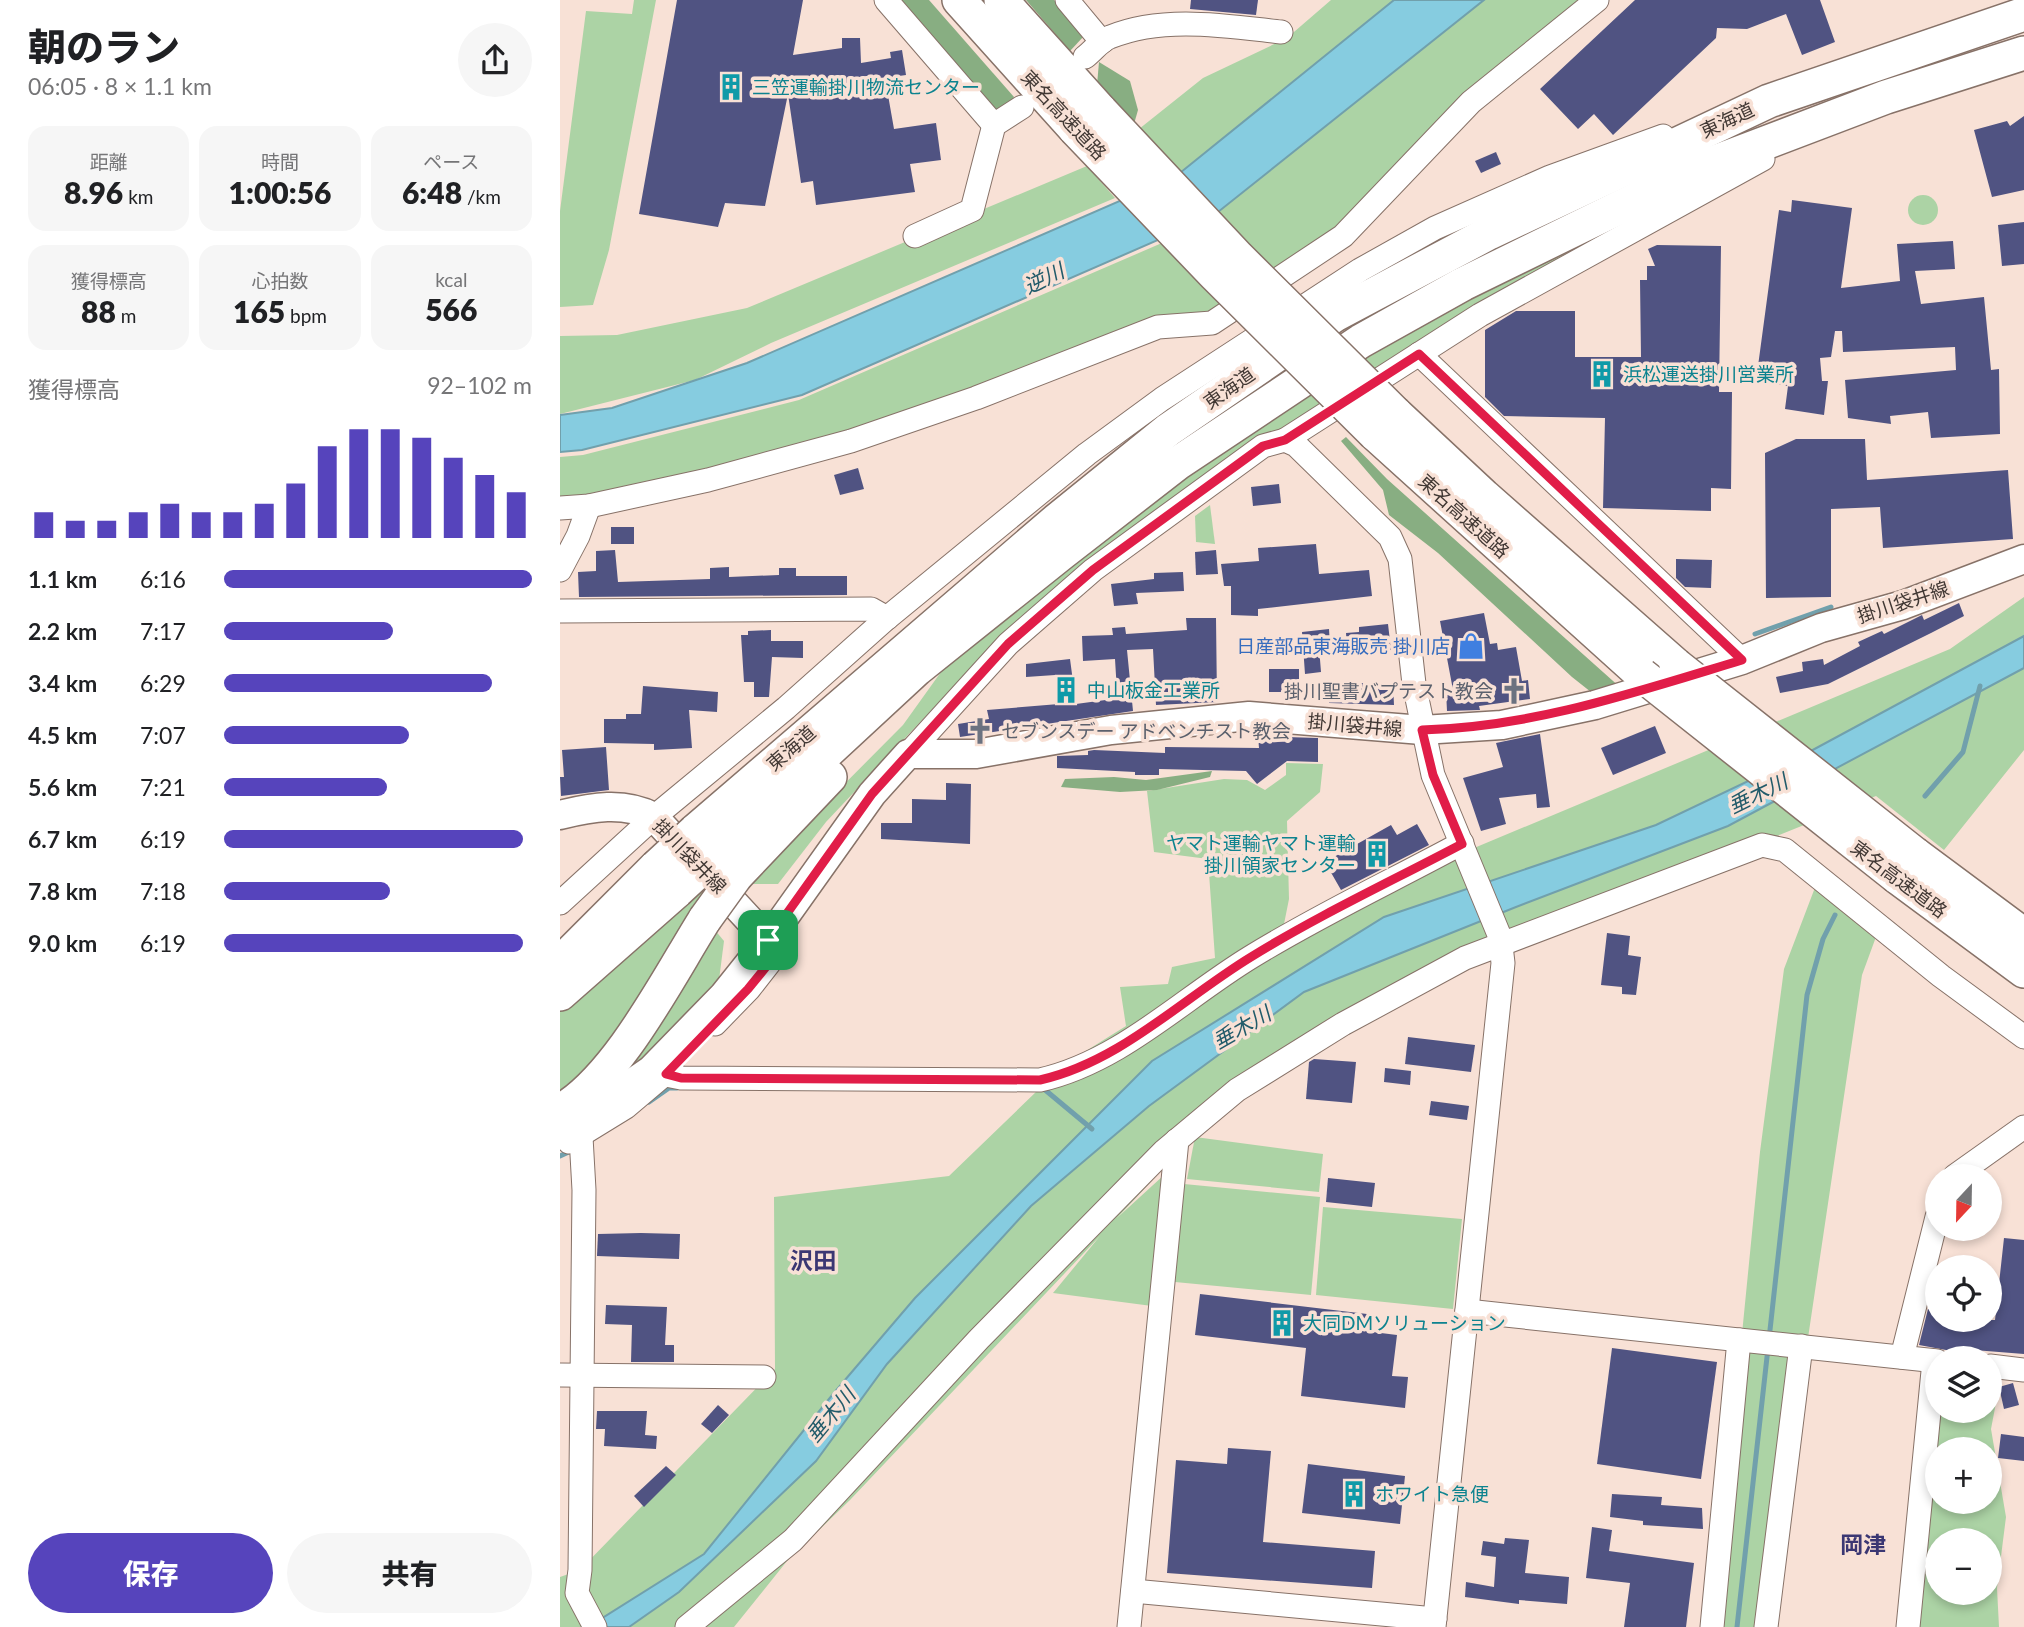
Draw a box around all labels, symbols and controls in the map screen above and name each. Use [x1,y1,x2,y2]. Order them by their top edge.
text: 朝のラン [28,23,180,69]
button: share [458,23,532,97]
street label: 東名高速道路 [1017,65,1112,164]
text: 06:05 · 8 × 1.1 km [28,72,212,100]
building icon: 三笠運輸掛川物流センター [716,72,746,102]
place label: 三笠運輸掛川物流センター [752,75,980,98]
street label: 東海道 [1696,97,1757,142]
text: 距離 [90,150,128,173]
text: 時間 [261,150,299,173]
text: ペース [423,150,479,173]
text: 8.96 [64,174,123,210]
text: 1:00:56 [229,174,331,210]
text: 6:48 [402,174,462,210]
text: km [123,185,153,208]
text: /km [462,185,501,208]
water label: 逆川 [1019,256,1069,298]
text: kcal [435,268,467,291]
text: 獲得標高 [71,269,147,292]
text: 心拍数 [251,269,309,292]
text: 566 [425,291,477,327]
text: 88 [81,293,116,329]
text: 165 [233,293,285,329]
text: m [116,304,136,327]
text: bpm [285,304,327,327]
building icon: 浜松運送掛川営業所 [1587,359,1617,389]
street label: 東海道 [1199,362,1259,413]
place label: 浜松運送掛川営業所 [1623,362,1794,385]
text: 92–102 m [427,371,532,399]
text: 獲得標高 [28,375,120,403]
street label: 東名高速道路 [1414,469,1514,562]
text: 1.1 km [28,565,97,593]
text: 6:16 [140,565,186,593]
street label: 掛川袋井線 [1854,576,1952,627]
text: 2.2 km [28,617,97,645]
text: 7:17 [140,617,186,645]
shop icon: 日産部品東海販売 掛川店 [1456,631,1486,661]
place label: 日産部品東海販売 掛川店 [1236,634,1450,657]
text: 3.4 km [28,669,97,697]
text: 6:29 [140,669,186,697]
building icon: 中山板金工業所 [1051,675,1081,705]
church icon: 掛川聖書バプテスト教会 [1499,676,1529,706]
place label: 中山板金工業所 [1087,678,1220,701]
place label: 掛川聖書バプテスト教会 [1284,679,1493,702]
street label: 掛川袋井線 [1307,709,1403,740]
church icon: セブンスデー アドベンチスト教会 [965,716,995,746]
place label: セブンスデー アドベンチスト教会 [1001,719,1291,742]
street label: 東海道 [762,720,820,775]
text: 4.5 km [28,721,97,749]
text: 7:07 [140,721,186,749]
water label: 垂木川 [1724,767,1793,818]
text: 5.6 km [28,773,97,801]
text: 7:21 [140,773,186,801]
street label: 掛川袋井線 [649,813,732,898]
text: 6.7 km [28,825,97,853]
text: 6:19 [140,825,186,853]
place label: ヤマト運輸ヤマト運輸 掛川領家センター [1166,831,1356,876]
street label: 東名高速道路 [1847,835,1952,922]
building icon: ヤマト運輸ヤマト運輸 掛川領家センター [1362,839,1392,869]
text: 7.8 km [28,877,97,905]
text: 7:18 [140,877,186,905]
pin [738,910,798,970]
icon: arrive [749,921,787,959]
text: 9.0 km [28,929,97,957]
text: 6:19 [140,929,186,957]
water label: 垂木川 [1208,999,1277,1053]
north arrow [1925,1164,2002,1241]
map controls [1925,1164,2002,1605]
district label: 沢田 [790,1246,836,1274]
button: locate [1925,1255,2002,1332]
building icon: 大同DMソリューション [1267,1308,1297,1338]
place label: 大同DMソリューション [1303,1311,1506,1334]
button: layers [1925,1346,2002,1423]
water label: 垂木川 [800,1380,861,1446]
button: + [1925,1437,2002,1514]
building icon: ホワイト急便 [1339,1479,1369,1509]
place label: ホワイト急便 [1375,1482,1489,1505]
button: − [1925,1528,2002,1605]
district label: 岡津 [1840,1530,1886,1558]
button: 保存 [28,1533,273,1613]
button: 共有 [287,1533,532,1613]

